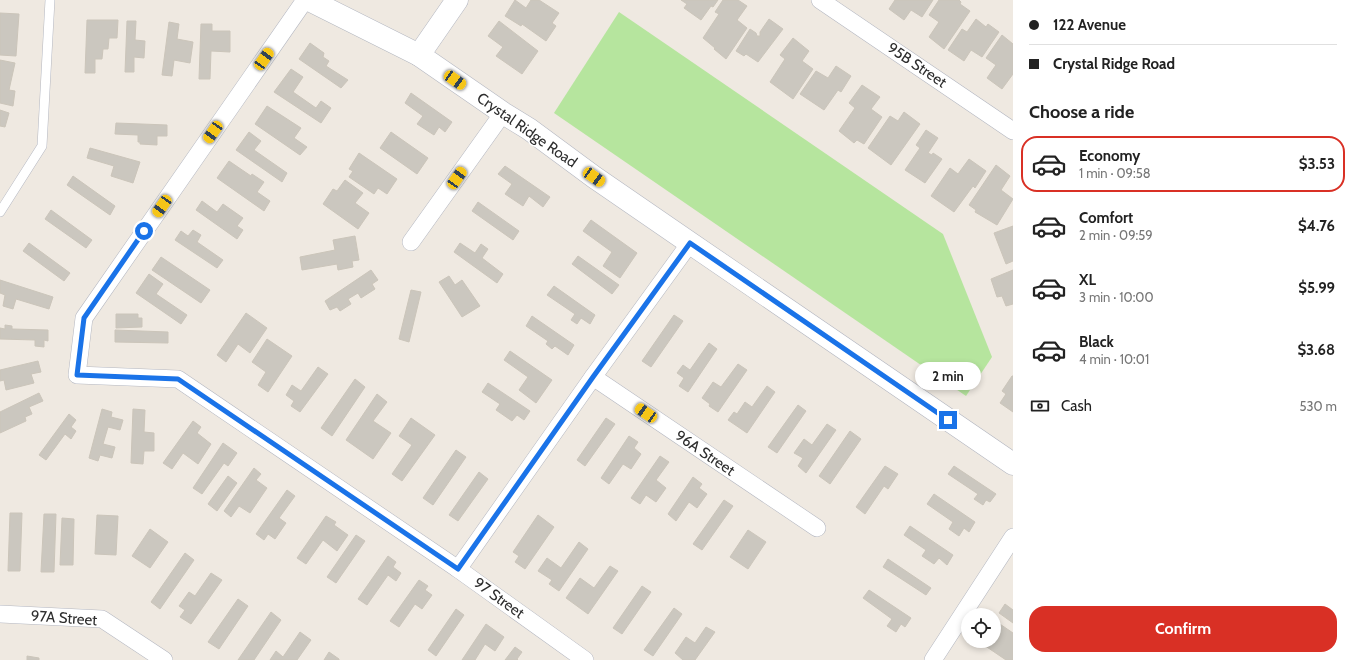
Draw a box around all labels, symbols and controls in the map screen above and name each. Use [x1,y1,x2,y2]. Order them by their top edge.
text: 122 Avenue [1053,16,1126,34]
street label: 95B Street [884,39,950,91]
car [252,46,276,72]
text: Crystal Ridge Road [1053,55,1175,73]
car [442,68,468,92]
street label: Crystal Ridge Road [473,89,581,171]
text: Choose a ride [1029,101,1134,123]
car [201,119,225,145]
icon: car [1031,146,1067,182]
text: Economy [1079,147,1140,165]
text: $3.53 [1299,155,1335,173]
car [445,165,469,191]
car [581,165,607,189]
text: 1 min · 09:58 [1079,165,1151,181]
car [150,193,174,219]
icon: car [1031,208,1067,244]
text: Comfort [1079,209,1133,227]
text: $4.76 [1298,217,1335,235]
route start [135,222,153,240]
text: 2 min · 09:59 [1079,227,1153,243]
icon: car [1031,270,1067,306]
text: XL [1079,271,1096,289]
text: $5.99 [1298,279,1335,297]
text: 3 min · 10:00 [1079,289,1154,305]
icon: car [1031,332,1067,368]
text: Black [1079,333,1114,351]
text: $3.68 [1297,341,1335,359]
text: 4 min · 10:01 [1079,351,1149,367]
callout: 2 min [915,362,981,390]
text: 2 min [932,368,964,384]
icon: cash [1029,395,1051,417]
text: Cash [1061,397,1092,415]
text: 530 m [1300,398,1337,414]
car [633,401,659,425]
route end [939,411,957,429]
street label: 96A Street [672,426,738,480]
street label: 97 Street [470,574,528,622]
button: Confirm [1029,606,1337,652]
street label: 97A Street [30,607,98,629]
map controls [961,608,1001,648]
button: locate [961,608,1001,648]

